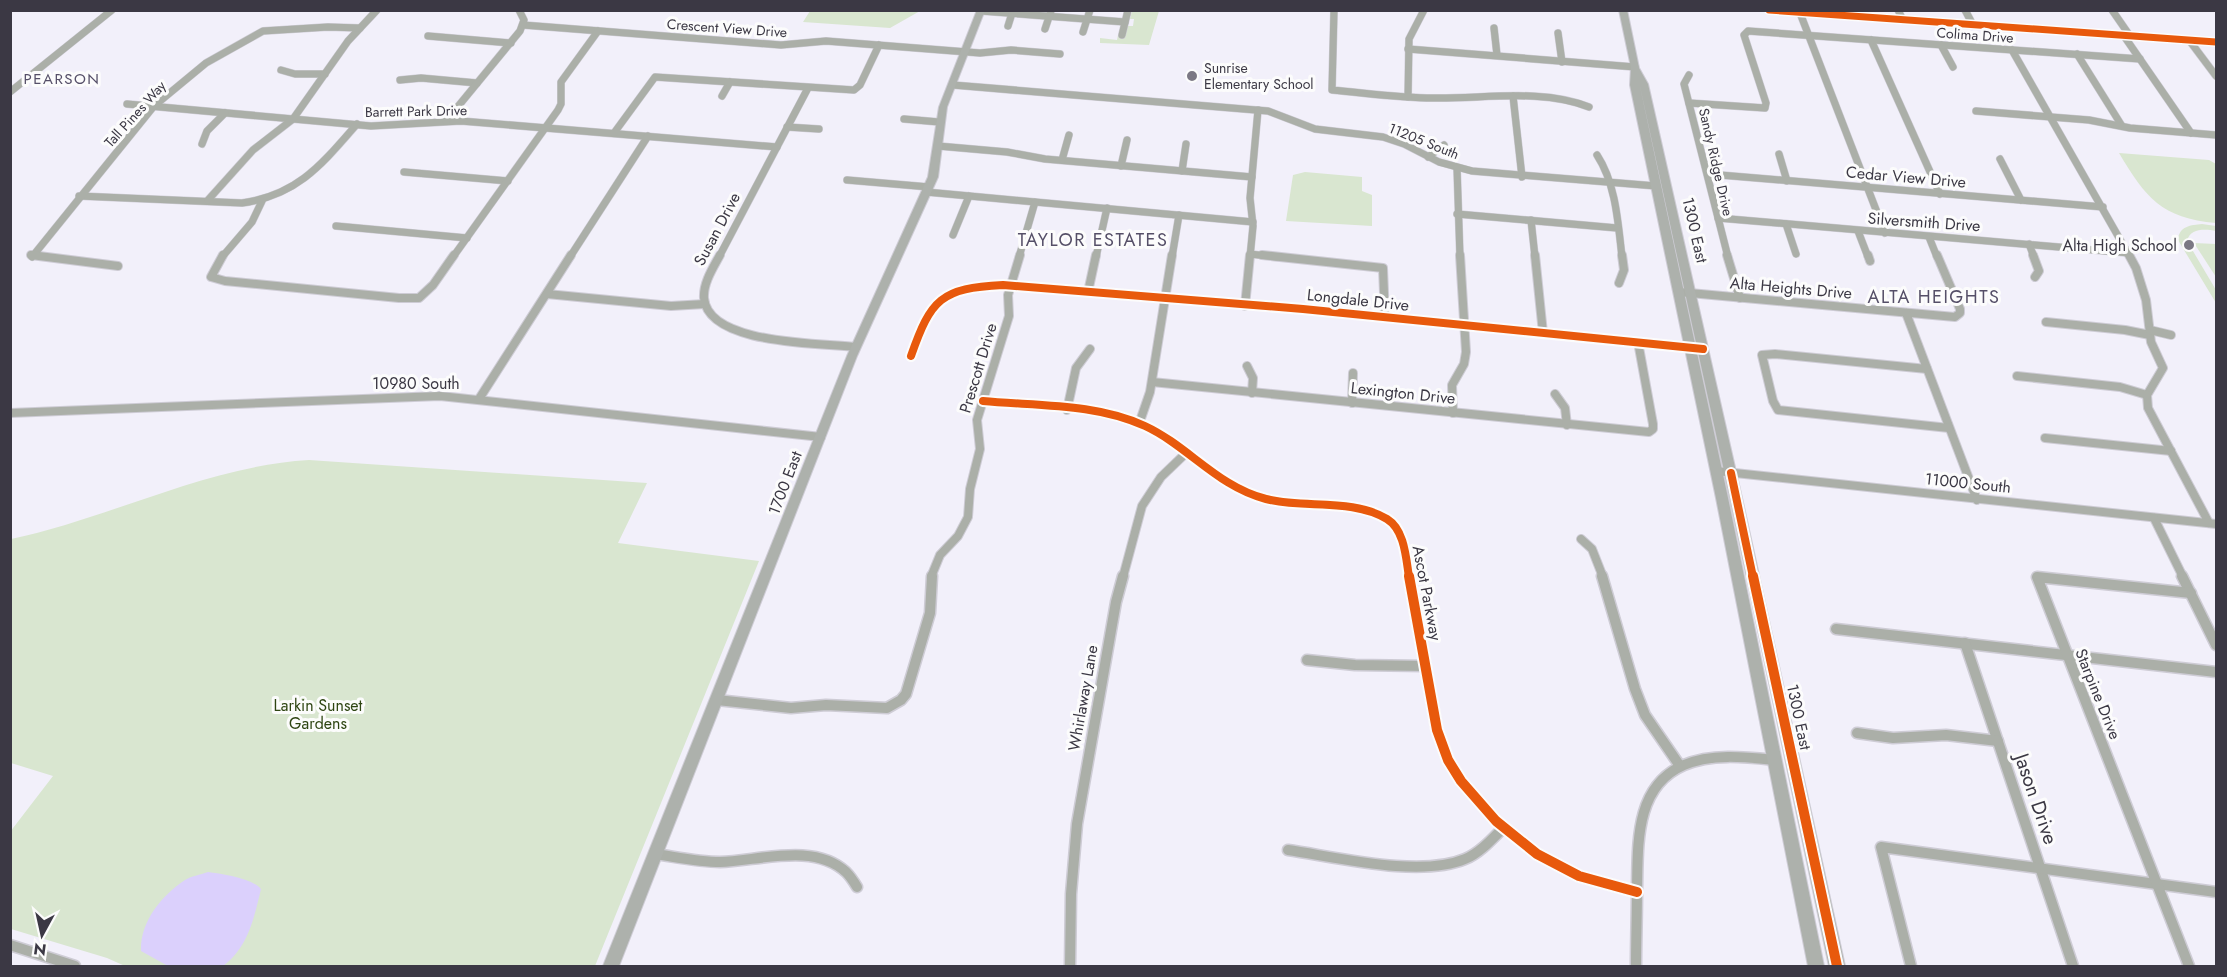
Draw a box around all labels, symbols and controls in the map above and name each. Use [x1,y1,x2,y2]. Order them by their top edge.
street label: Crescent View Drive [666,14,788,42]
street label: Colima Drive [1936,22,2014,48]
place label: Sunrise Elementary School [1204,58,1314,94]
district label: PEARSON [24,68,100,90]
marker: Sunrise Elementary School [1185,69,1199,83]
street label: Tall Pines Way [100,76,171,152]
street label: Barrett Park Drive [365,100,467,122]
street label: Sandy Ridge Drive [1694,106,1738,218]
street label: 11205 South [1386,118,1462,164]
street label: Cedar View Drive [1845,160,1967,194]
street label: Susan Drive [688,188,746,270]
street label: 1300 East [1676,195,1714,265]
street label: Silversmith Drive [1867,207,1981,237]
district label: TAYLOR ESTATES [1018,227,1168,253]
place label: Alta High School [2063,234,2177,257]
marker: Alta High School [2182,238,2196,252]
street label: Alta Heights Drive [1729,271,1853,305]
street label: Longdale Drive [1306,283,1410,317]
district label: ALTA HEIGHTS [1868,284,2000,310]
street label: Prescott Drive [953,320,1003,416]
street label: 10980 South [372,372,460,395]
street label: Lexington Drive [1350,376,1456,410]
street label: 1700 East [762,448,808,518]
street label: 11000 South [1924,467,2012,499]
street label: Ascot Parkway [1407,544,1448,643]
street label: Whirlaway Lane [1062,643,1104,753]
street label: Starpine Drive [2069,645,2127,743]
street label: 1300 East [1781,682,1817,752]
park label: Larkin Sunset Gardens [274,694,363,735]
street label: Jason Drive [2006,747,2065,848]
north arrow [12,905,72,965]
text: N [32,937,48,962]

